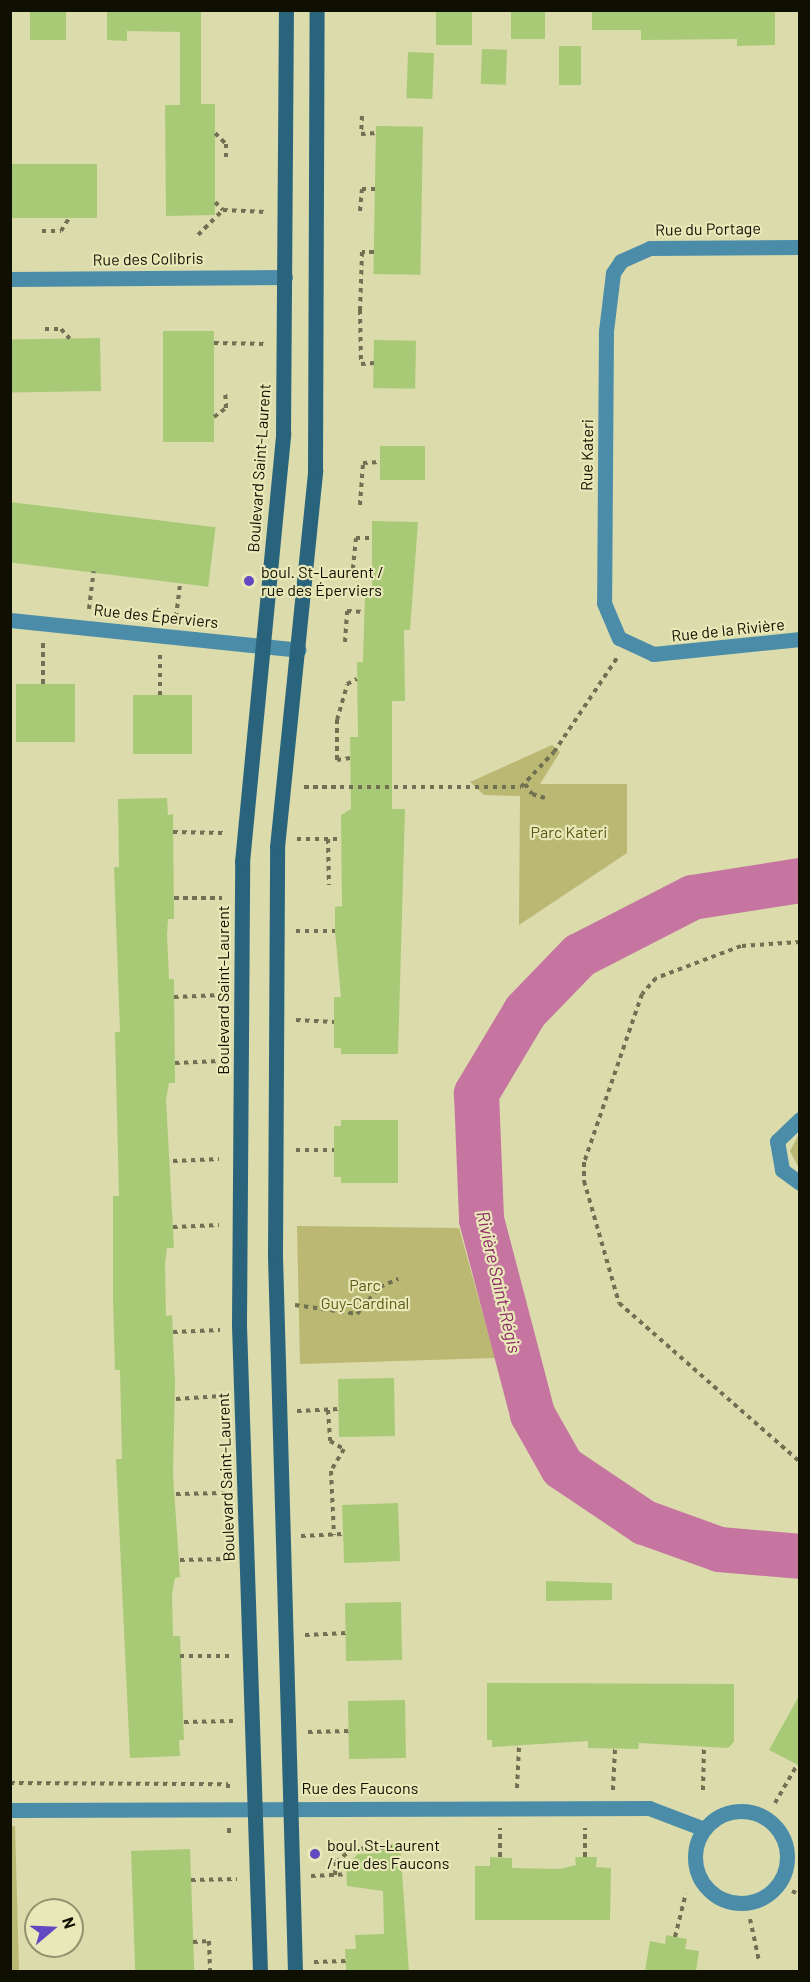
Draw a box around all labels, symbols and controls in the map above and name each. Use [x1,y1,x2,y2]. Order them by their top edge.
street label: Rue du Portage [655,218,761,240]
street label: Rue des Colibris [93,248,203,270]
street label: Boulevard Saint-Laurent [244,383,274,553]
street label: Rue Kateri [577,419,597,491]
place label: boul. St-Laurent / rue des Éperviers [261,562,384,600]
marker: boul. St-Laurent / rue des Éperviers [242,574,256,588]
street label: Rue des Éperviers [93,600,219,632]
street label: Rue de la Rivière [670,614,786,646]
park label: Parc Kateri [531,822,607,842]
street label: Boulevard Saint-Laurent [213,905,233,1075]
water label: Rivière Saint-Régis [472,1209,526,1355]
park label: Parc Guy-Cardinal [321,1275,409,1313]
street label: Boulevard Saint-Laurent [213,1392,239,1562]
street label: Rue des Faucons [302,1778,418,1798]
place label: boul. St-Laurent / rue des Faucons [327,1835,449,1873]
marker: boul. St-Laurent / rue des Faucons [308,1847,322,1861]
north arrow [24,1898,84,1958]
text: N [59,1914,80,1931]

